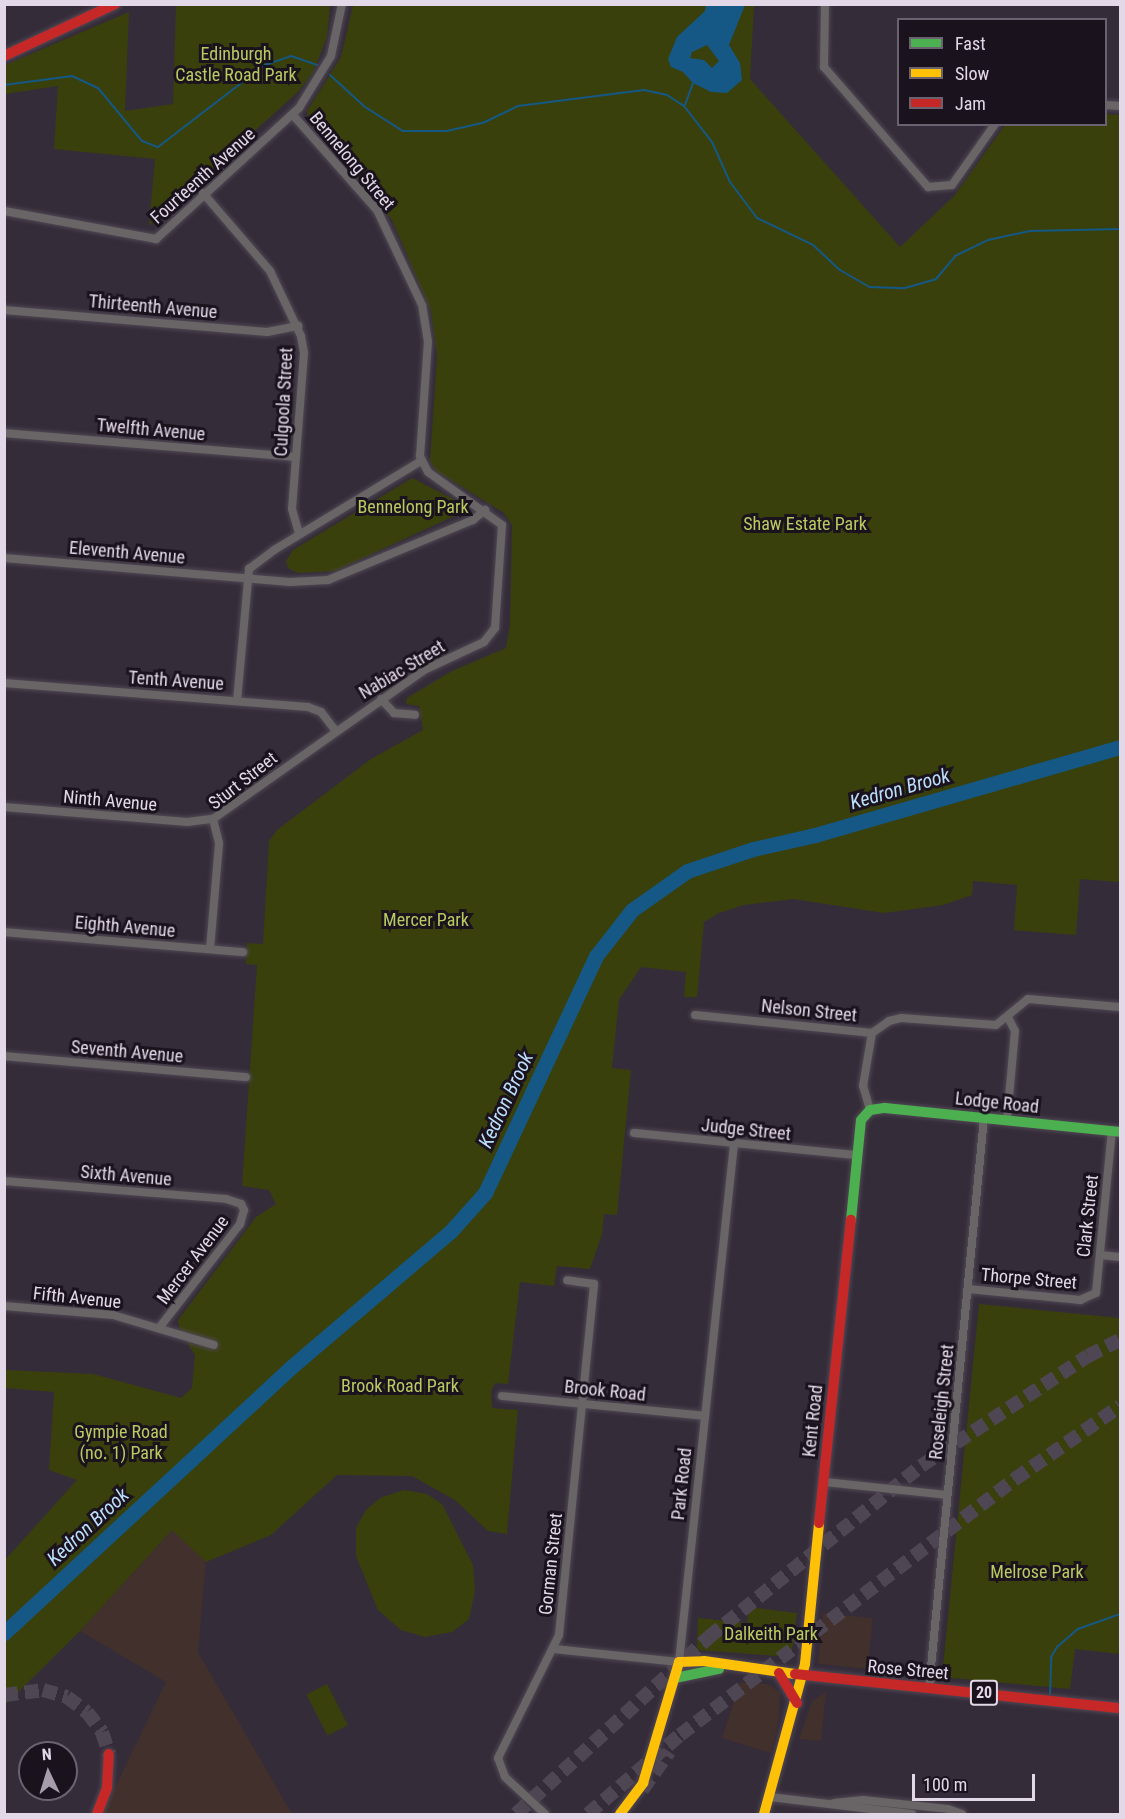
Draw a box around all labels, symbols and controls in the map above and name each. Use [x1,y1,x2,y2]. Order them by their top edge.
legend [897,18,1107,126]
text: Fast [955,33,986,54]
park label: Edinburgh Castle Road Park [175,44,297,86]
text: Slow [955,63,989,84]
text: Jam [955,93,986,114]
street label: Bennelong Street [305,108,399,214]
street label: Fourteenth Avenue [146,123,260,229]
street label: Thirteenth Avenue [88,291,218,323]
street label: Culgoola Street [270,347,298,457]
street label: Twelfth Avenue [96,414,206,446]
park label: Bennelong Park [357,496,469,518]
park label: Shaw Estate Park [743,513,867,535]
street label: Eleventh Avenue [68,537,186,569]
street label: Nabiac Street [355,636,449,704]
street label: Tenth Avenue [128,667,224,695]
street label: Sturt Street [204,748,282,814]
water label: Kedron Brook [847,763,953,815]
street label: Ninth Avenue [62,786,158,816]
park label: Mercer Park [383,909,469,931]
street label: Eighth Avenue [74,912,176,942]
street label: Nelson Street [760,995,858,1027]
street label: Seventh Avenue [70,1036,184,1068]
water label: Kedron Brook [473,1048,539,1152]
street label: Lodge Road [954,1088,1040,1118]
street label: Judge Street [700,1115,792,1145]
street label: Sixth Avenue [80,1161,172,1191]
street label: Clark Street [1073,1174,1103,1258]
street label: Mercer Avenue [153,1211,233,1309]
street label: Thorpe Street [980,1264,1078,1294]
street label: Fifth Avenue [32,1283,122,1313]
street label: Roseleigh Street [925,1343,959,1461]
park label: Brook Road Park [341,1375,459,1397]
street label: Brook Road [563,1376,647,1406]
street label: Kent Road [798,1384,828,1458]
park label: Gympie Road (no. 1) Park [74,1422,168,1464]
street label: Park Road [667,1447,697,1521]
water label: Kedron Brook [42,1483,134,1571]
street label: Gorman Street [535,1512,567,1616]
park label: Melrose Park [990,1561,1084,1583]
park label: Dalkeith Park [724,1623,818,1645]
street label: Rose Street [866,1656,950,1684]
road number: 20 [969,1680,999,1706]
north arrow [18,1741,78,1801]
text: N [41,1745,52,1764]
scale bar [915,1762,1038,1800]
text: 100 m [923,1774,967,1795]

